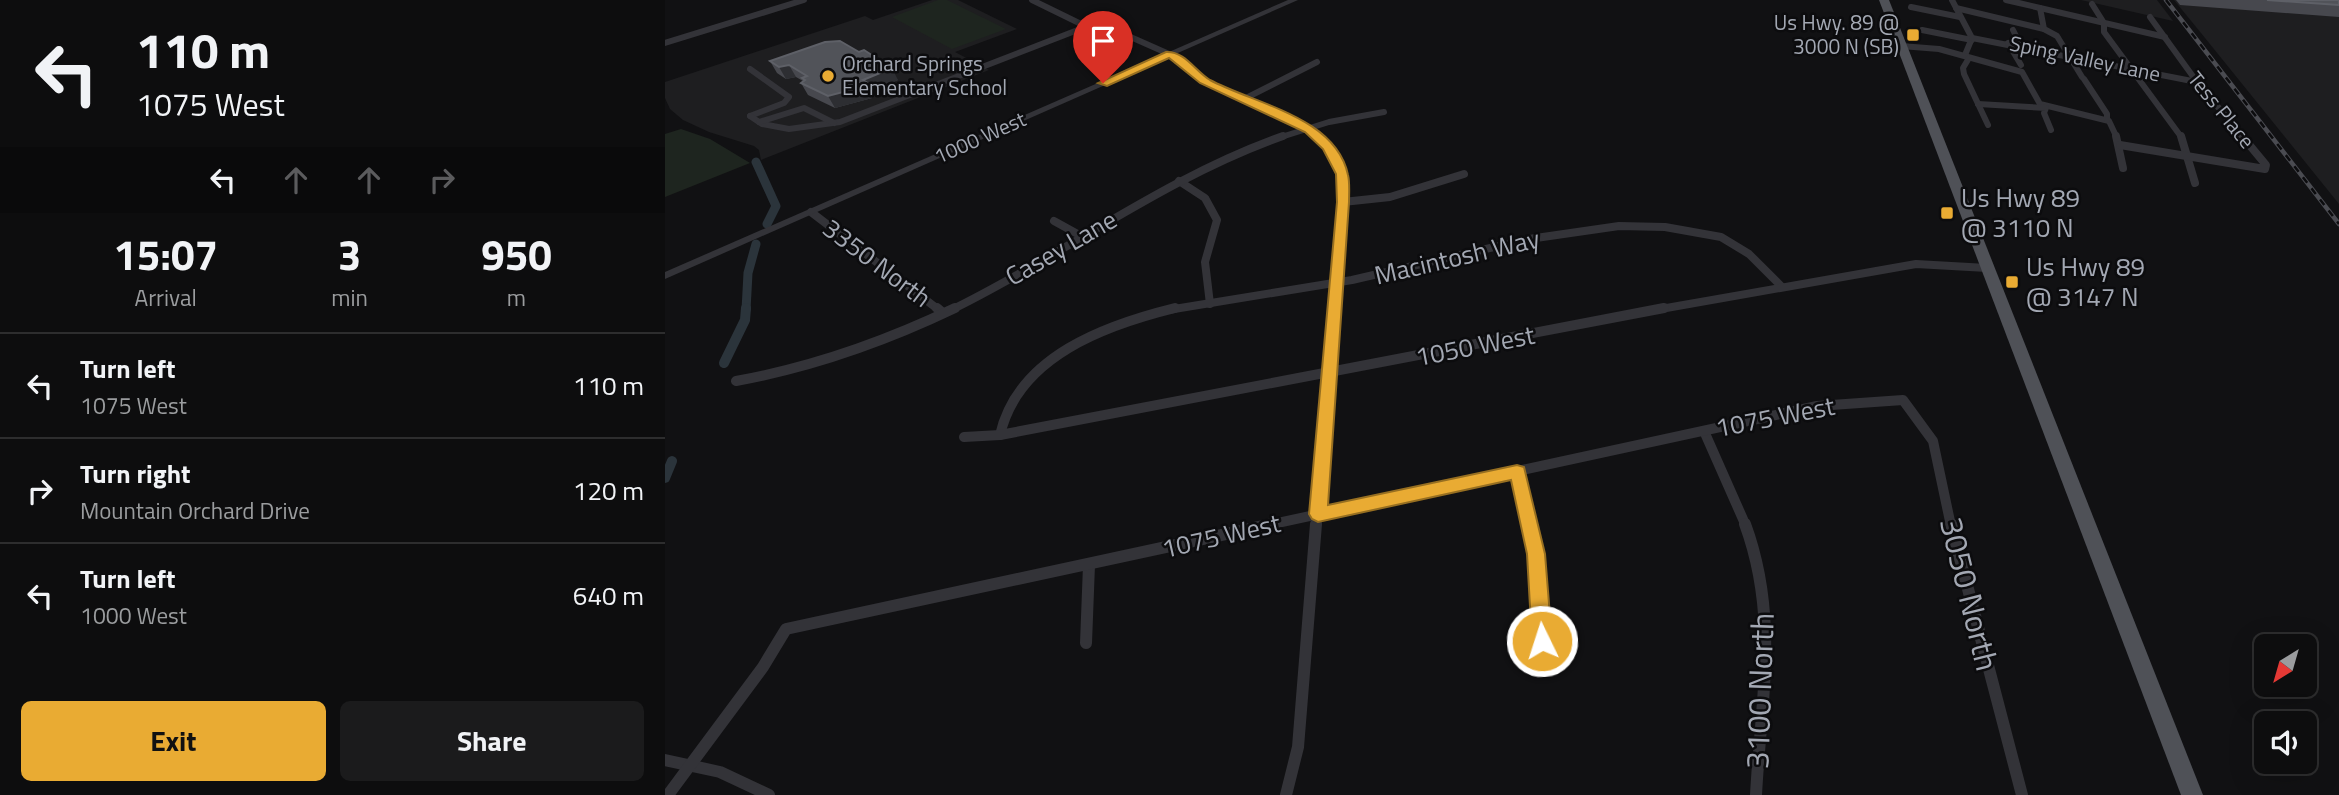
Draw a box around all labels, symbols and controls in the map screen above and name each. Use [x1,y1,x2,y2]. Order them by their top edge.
place label: Us Hwy. 89 @ 3000 N (SB) [1774,6,1899,62]
pin [1073,11,1133,83]
text: 110 m [136,12,270,87]
icon: arrive [1084,22,1122,60]
street label: Sping Valley Lane [2007,26,2163,90]
marker: Us Hwy. 89 @ 3000 N (SB) [1905,27,1921,43]
icon: left [21,28,112,119]
place label: Orchard Springs Elementary School [842,47,1007,103]
street label: Tess Place [2181,64,2263,155]
marker: Orchard Springs Elementary School [820,68,836,84]
text: 1075 West [136,80,285,128]
street label: 1000 West [929,102,1031,172]
icon: left [204,161,242,199]
icon: ahead [277,161,315,199]
icon: ahead [350,161,388,199]
icon: right [423,161,461,199]
place label: Us Hwy 89 @ 3110 N [1961,178,2080,247]
street label: Casey Lane [998,200,1124,295]
marker: Us Hwy 89 @ 3110 N [1939,205,1955,221]
street label: 3350 North [815,209,940,316]
street label: Macintosh Way [1370,219,1543,294]
text: 15:07 [113,222,218,286]
text: 3 [338,222,361,286]
text: 950 [481,222,552,286]
place label: Us Hwy 89 @ 3147 N [2026,247,2145,316]
marker: Us Hwy 89 @ 3147 N [2004,274,2020,290]
text: Arrival [134,280,197,315]
text: min [331,280,368,315]
text: m [507,280,526,315]
street label: 1050 West [1412,315,1538,376]
text: Turn left [80,349,175,388]
text: 110 m [573,366,644,405]
icon: left [21,367,59,405]
street label: 1075 West [1712,386,1838,447]
text: 1075 West [80,388,187,423]
text: Turn right [80,454,191,493]
text: 120 m [573,471,644,510]
icon: right [21,472,59,510]
text: Mountain Orchard Drive [80,493,310,528]
street label: 1075 West [1158,503,1284,568]
street label: 3050 North [1928,512,2012,676]
text: Turn left [80,559,175,598]
text: 640 m [573,576,644,615]
icon: left [21,577,59,615]
text: 1000 West [80,598,187,633]
position arrow [1505,604,1579,678]
street label: 3100 North [1732,612,1786,770]
north arrow [2254,634,2317,696]
map controls [2254,634,2317,774]
button: Exit [21,701,326,781]
button: Share [340,701,644,781]
button: sound [2254,711,2317,774]

